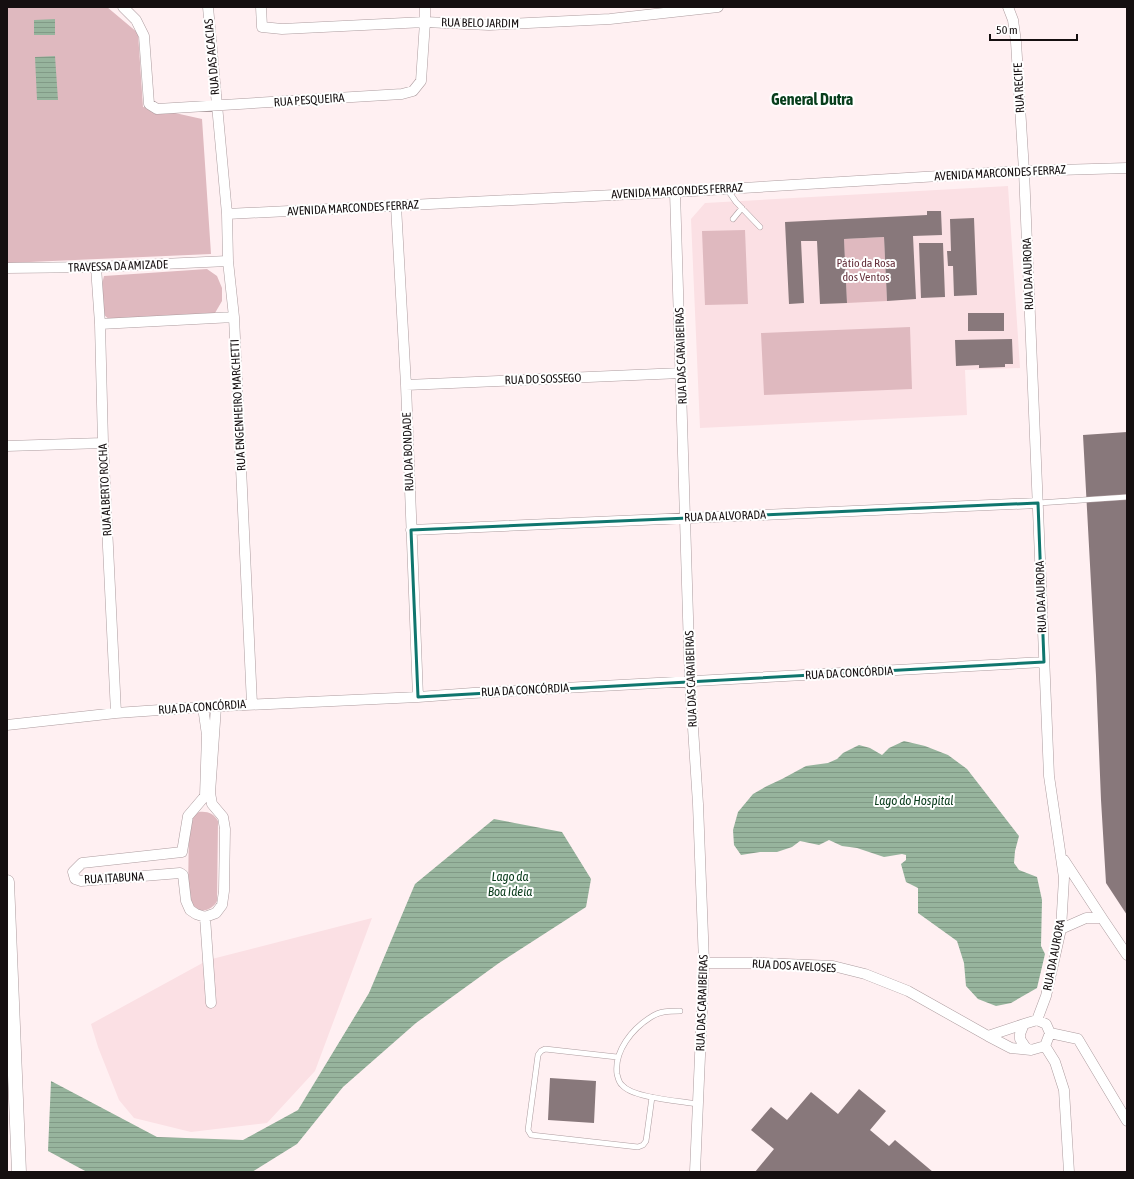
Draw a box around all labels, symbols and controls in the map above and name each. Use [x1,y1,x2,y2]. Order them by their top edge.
street label: RUA BELO JARDIM [441,15,519,31]
scale bar [990,16,1077,42]
street label: RUA DAS ACACIAS [202,18,222,96]
text: 50 m [996,23,1018,37]
street label: RUA RECIFE [1011,63,1027,113]
district label: General Dutra [771,90,853,108]
street label: RUA PESQUEIRA [273,91,345,109]
street label: AVENIDA MARCONDES FERRAZ [934,163,1067,183]
street label: AVENIDA MARCONDES FERRAZ [611,181,744,201]
street label: AVENIDA MARCONDES FERRAZ [287,198,420,218]
street label: RUA DA AURORA [1020,237,1036,311]
park label: Pátio da Rosa dos Ventos [836,256,896,284]
street label: TRAVESSA DA AMIZADE [68,257,168,275]
street label: RUA DAS CARAIBEIRAS [672,307,690,405]
street label: RUA ENGENHEIRO MARCHETTI [228,339,248,471]
street label: RUA DO SOSSEGO [504,371,582,387]
street label: RUA DA BONDADE [400,412,416,492]
street label: RUA ALBERTO ROCHA [96,443,114,537]
street label: RUA DA ALVORADA [684,508,766,524]
street label: RUA DA AURORA [1033,560,1049,634]
street label: RUA DAS CARAIBEIRAS [682,630,700,728]
street label: RUA DA CONCÓRDIA [805,664,893,682]
street label: RUA DA CONCÓRDIA [481,681,569,699]
street label: RUA DA CONCÓRDIA [158,697,246,717]
water label: Lago do Hospital [874,793,954,808]
street label: RUA ITABUNA [84,869,144,887]
water label: Lago da Boa Ideia [488,869,532,899]
street label: RUA DA AURORA [1040,918,1068,992]
street label: RUA DAS CARAIBEIRAS [693,954,711,1052]
street label: RUA DOS AVELOSES [752,957,836,975]

